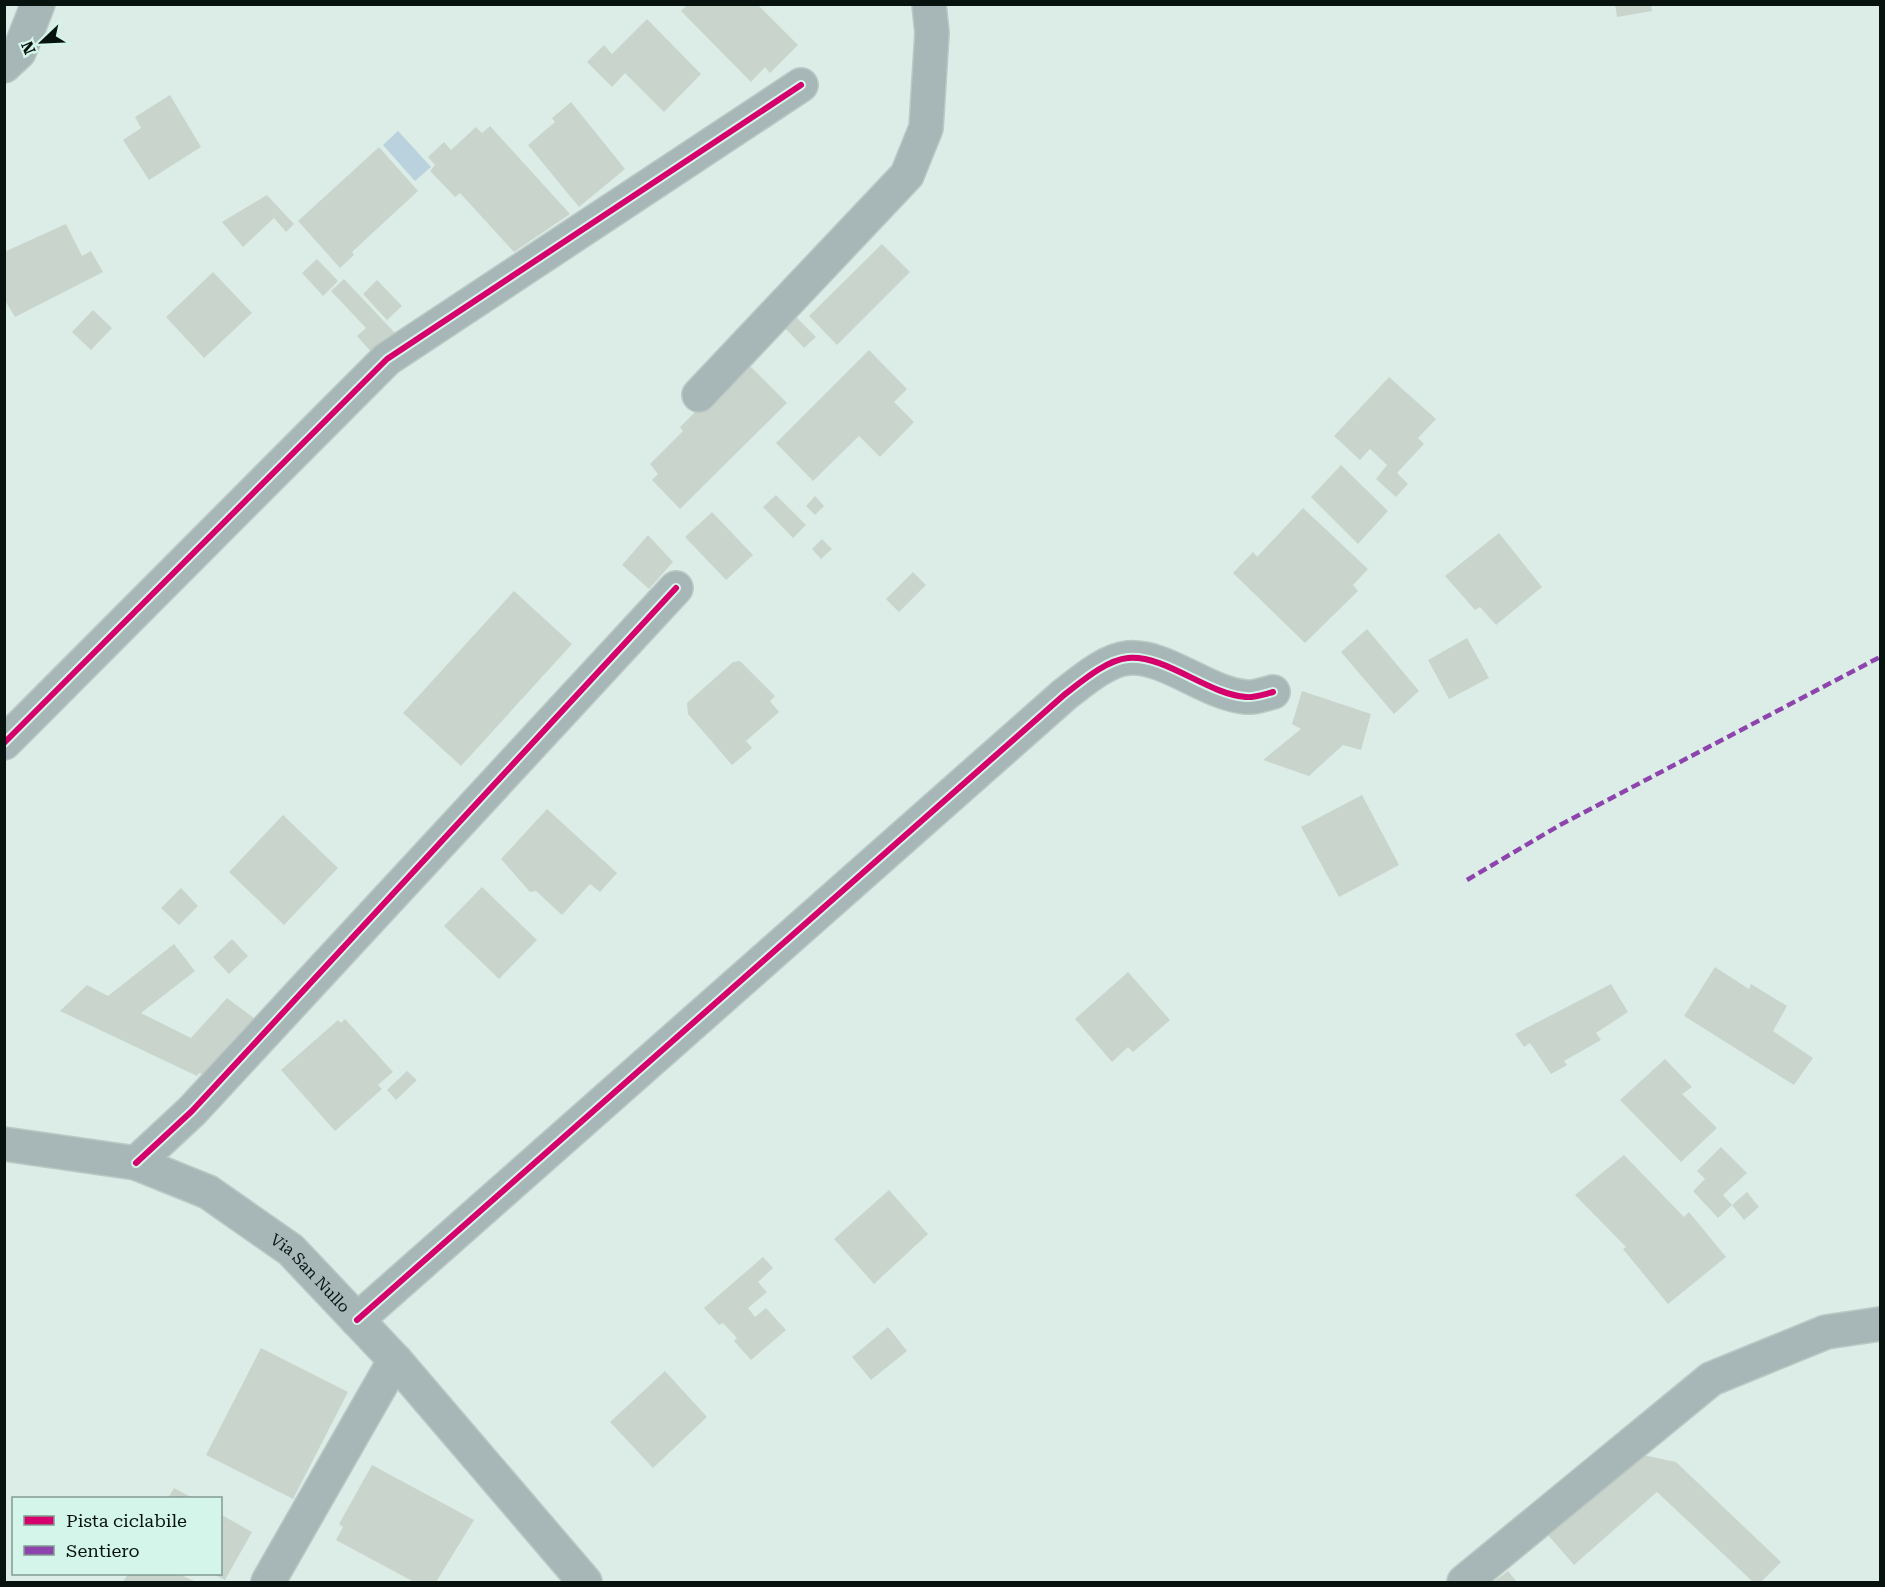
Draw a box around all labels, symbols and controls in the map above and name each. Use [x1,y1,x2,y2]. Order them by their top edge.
north arrow [12,12,72,72]
text: N [17,38,40,57]
street label: Via San Nullo [267,1230,354,1317]
legend [12,1497,222,1575]
text: Pista ciclabile [66,1510,187,1531]
text: Sentiero [66,1540,140,1561]

